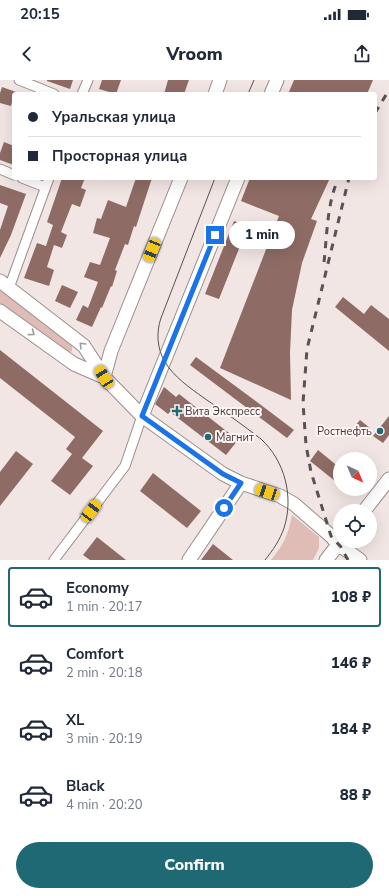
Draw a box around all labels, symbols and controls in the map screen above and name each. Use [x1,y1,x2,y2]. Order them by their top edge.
text: 20:15 [20,4,60,24]
text: Vroom [166,42,223,66]
icon: back [16,43,38,65]
icon: share [351,43,373,65]
text: Уральская улица [52,107,176,127]
text: Просторная улица [52,146,187,166]
callout: 1 min [229,221,295,249]
route end [206,226,224,244]
text: 1 min [245,226,279,244]
car [142,237,162,263]
one-way arrow [27,328,34,335]
one-way arrow [79,342,87,350]
car [93,364,115,390]
place label: Вита Экспресс [185,404,260,419]
marker: Вита Экспресс [172,406,182,416]
place label: Ростнефть [317,424,372,439]
marker: Ростнефть [375,426,385,436]
place label: Магнит [216,430,254,445]
marker: Магнит [203,432,213,442]
north arrow [333,452,377,496]
map controls [333,452,377,548]
car [254,483,280,501]
car [79,498,103,524]
route start [215,499,233,517]
button: locate [333,504,377,548]
text: Economy [66,578,129,598]
icon: car [18,579,54,615]
text: 108 ₽ [331,587,371,607]
text: 1 min · 20:17 [66,598,142,616]
text: Comfort [66,644,123,664]
icon: car [18,645,54,681]
text: 146 ₽ [331,653,371,673]
text: 2 min · 20:18 [66,664,142,682]
text: XL [66,710,85,730]
icon: car [18,711,54,747]
text: 184 ₽ [331,719,371,739]
text: 3 min · 20:19 [66,730,142,748]
text: Black [66,776,104,796]
icon: car [18,777,54,813]
text: 88 ₽ [340,785,371,805]
text: 4 min · 20:20 [66,796,142,814]
button: Confirm [16,842,373,888]

